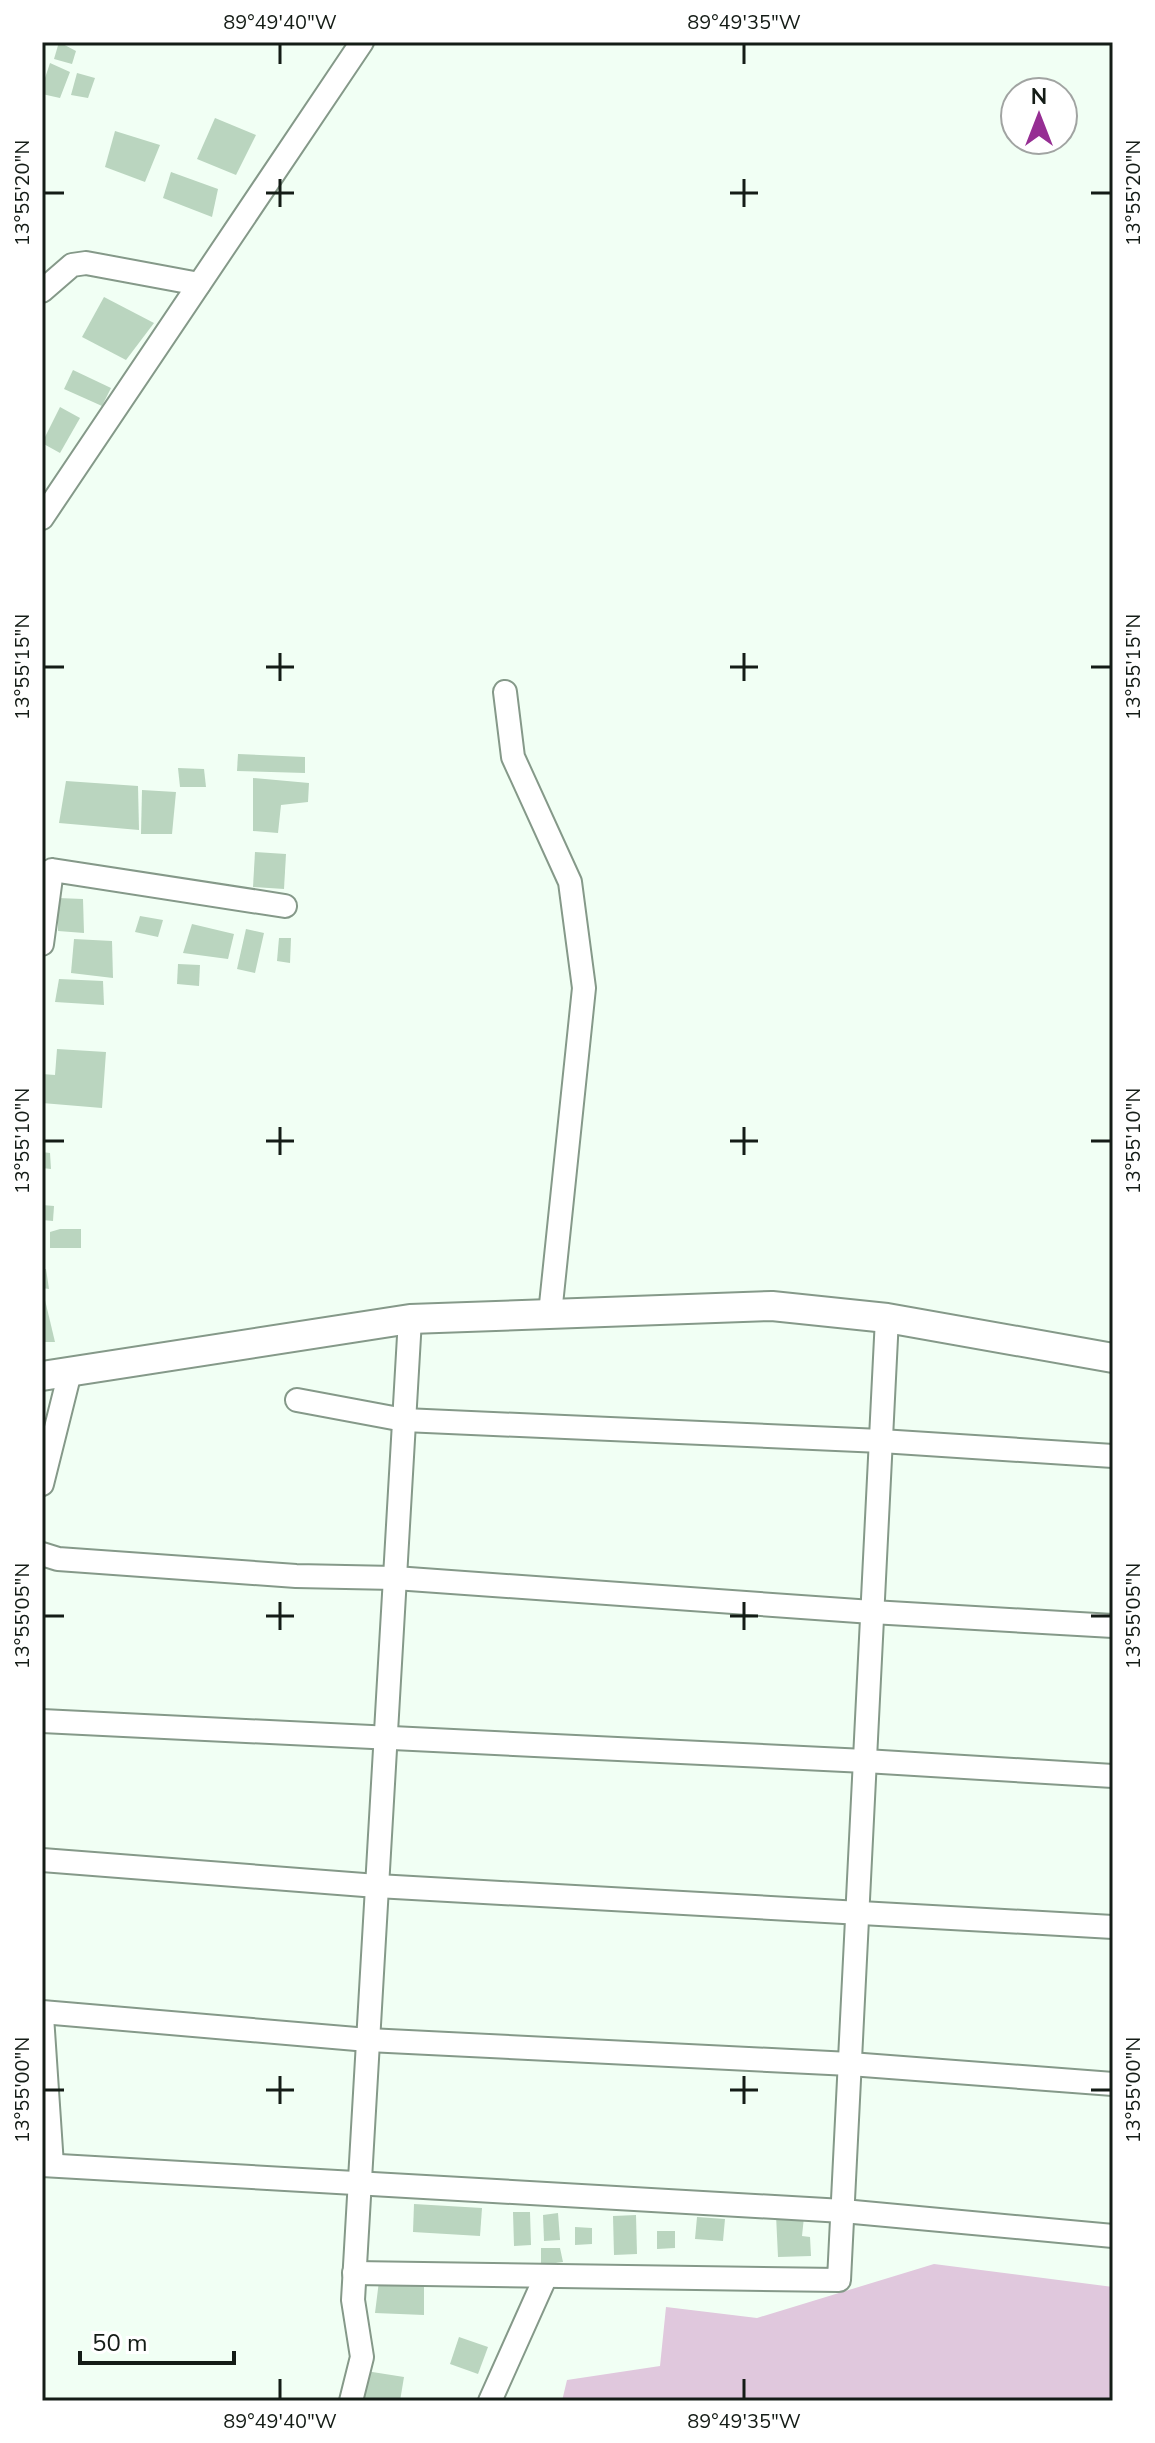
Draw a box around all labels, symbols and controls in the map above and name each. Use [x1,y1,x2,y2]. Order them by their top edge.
text: 89°49'40"W [223,9,337,36]
text: 89°49'35"W [687,9,801,36]
north arrow [999,76,1079,156]
text: N [1031,82,1047,112]
text: 13°55'20"N [9,140,36,246]
text: 13°55'20"N [1120,140,1147,246]
text: 13°55'15"N [9,614,36,720]
text: 13°55'15"N [1120,614,1147,720]
text: 13°55'10"N [9,1088,36,1194]
text: 13°55'10"N [1120,1088,1147,1194]
text: 13°55'05"N [9,1563,36,1669]
text: 13°55'05"N [1120,1563,1147,1669]
text: 13°55'00"N [9,2037,36,2143]
text: 13°55'00"N [1120,2037,1147,2143]
scale bar [80,2315,234,2365]
text: 50 m [92,2327,148,2359]
text: 89°49'40"W [223,2408,337,2435]
text: 89°49'35"W [687,2408,801,2435]

